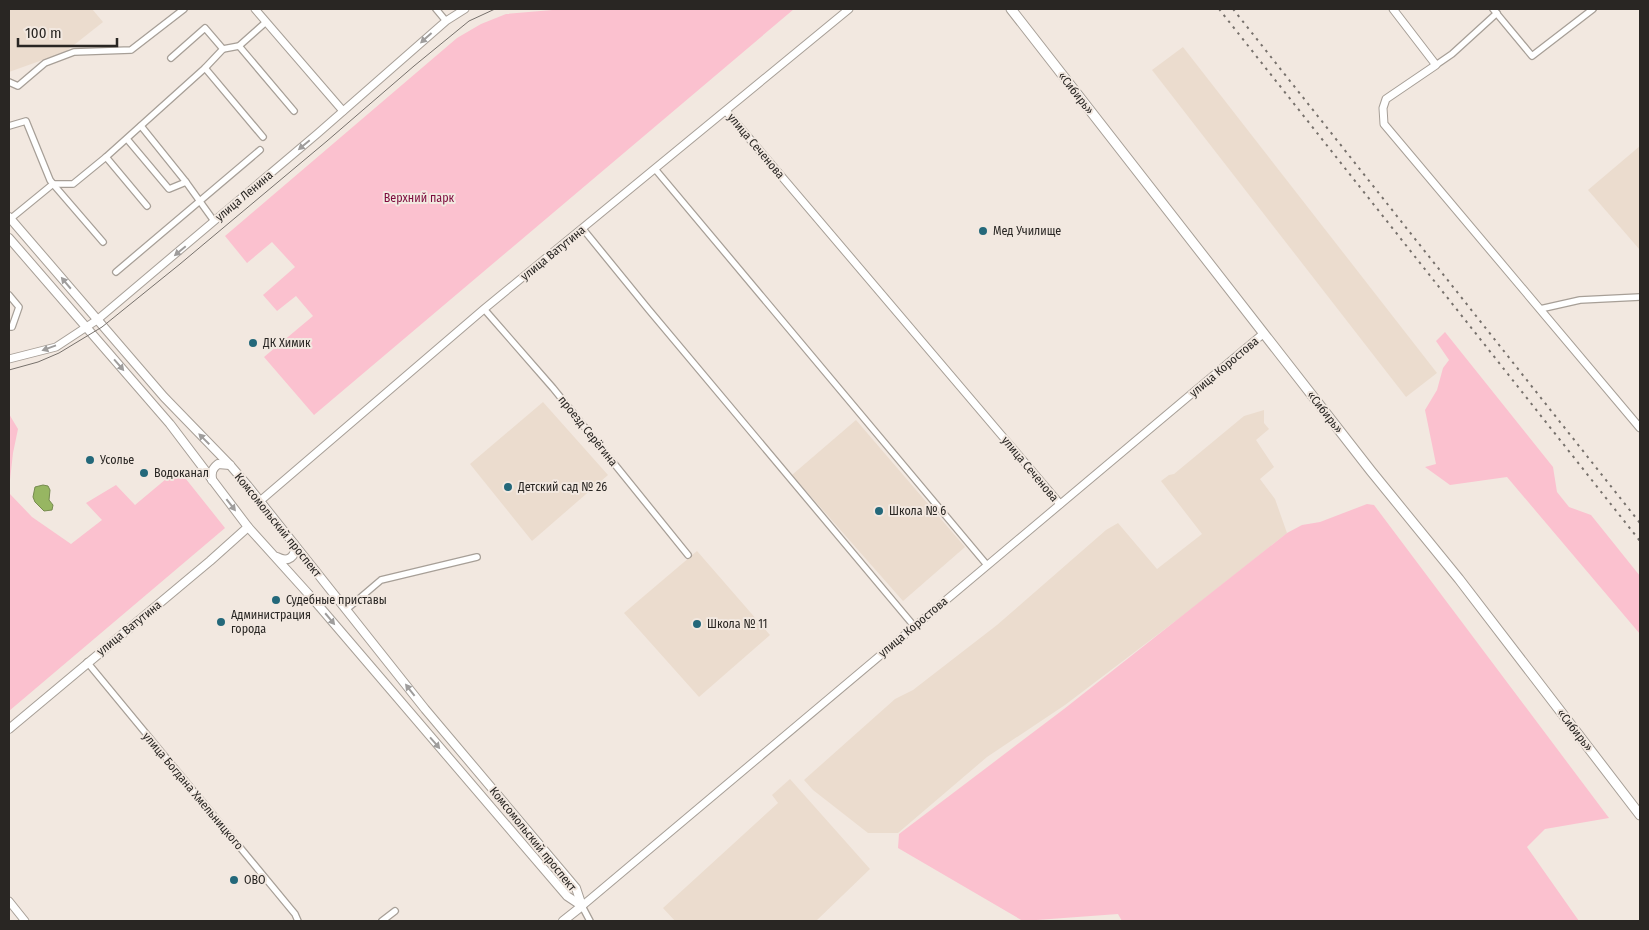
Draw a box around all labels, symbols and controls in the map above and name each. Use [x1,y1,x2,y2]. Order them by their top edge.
scale bar [18,15,116,47]
text: 100 m [25,24,62,42]
one-way arrow [420,32,432,43]
street label: «Сибирь» [1055,69,1097,117]
street label: улица Сеченова [725,110,787,182]
one-way arrow [297,140,310,151]
street label: улица Ленина [212,168,276,224]
park label: Верхний парк [384,191,455,205]
street label: улица Ватутина [518,223,588,283]
place label: Мед Училище [993,224,1061,238]
marker: Мед Училище [977,225,989,237]
one-way arrow [174,245,187,256]
one-way arrow [60,277,71,290]
street label: улица Коростова [1187,334,1262,400]
place label: ДК Химик [262,336,311,350]
marker: ДК Химик [247,337,259,349]
one-way arrow [42,345,57,353]
one-way arrow [113,358,124,371]
street label: «Сибирь» [1304,388,1346,436]
street label: проезд Серёгина [555,393,621,469]
street label: улица Сеченова [999,433,1061,505]
one-way arrow [198,434,210,446]
place label: Усолье [99,453,134,467]
marker: Усолье [84,454,96,466]
place label: Водоканал [154,466,209,480]
marker: Водоканал [138,467,150,479]
street label: Комсомольский проспект [232,470,324,580]
place label: Детский сад № 26 [517,480,607,494]
marker: Детский сад № 26 [502,481,514,493]
one-way arrow [226,498,237,511]
place label: Школа № 6 [889,504,946,518]
marker: Школа № 6 [873,505,885,517]
place label: Судебные приставы [286,593,387,607]
marker: Судебные приставы [270,594,282,606]
street label: улица Коростова [876,594,951,660]
street label: улица Ватутина [94,598,164,658]
place label: Администрация города [231,608,311,636]
one-way arrow [325,612,336,625]
marker: Администрация города [215,616,227,628]
place label: Школа № 11 [707,617,768,631]
marker: Школа № 11 [691,618,703,630]
one-way arrow [405,684,416,697]
street label: «Сибирь» [1554,706,1596,754]
street label: улица Богдана Хмельницкого [140,729,246,853]
one-way arrow [430,736,441,749]
street label: Комсомольский проспект [487,784,579,894]
place label: ОВО [244,873,266,887]
marker: ОВО [228,874,240,886]

